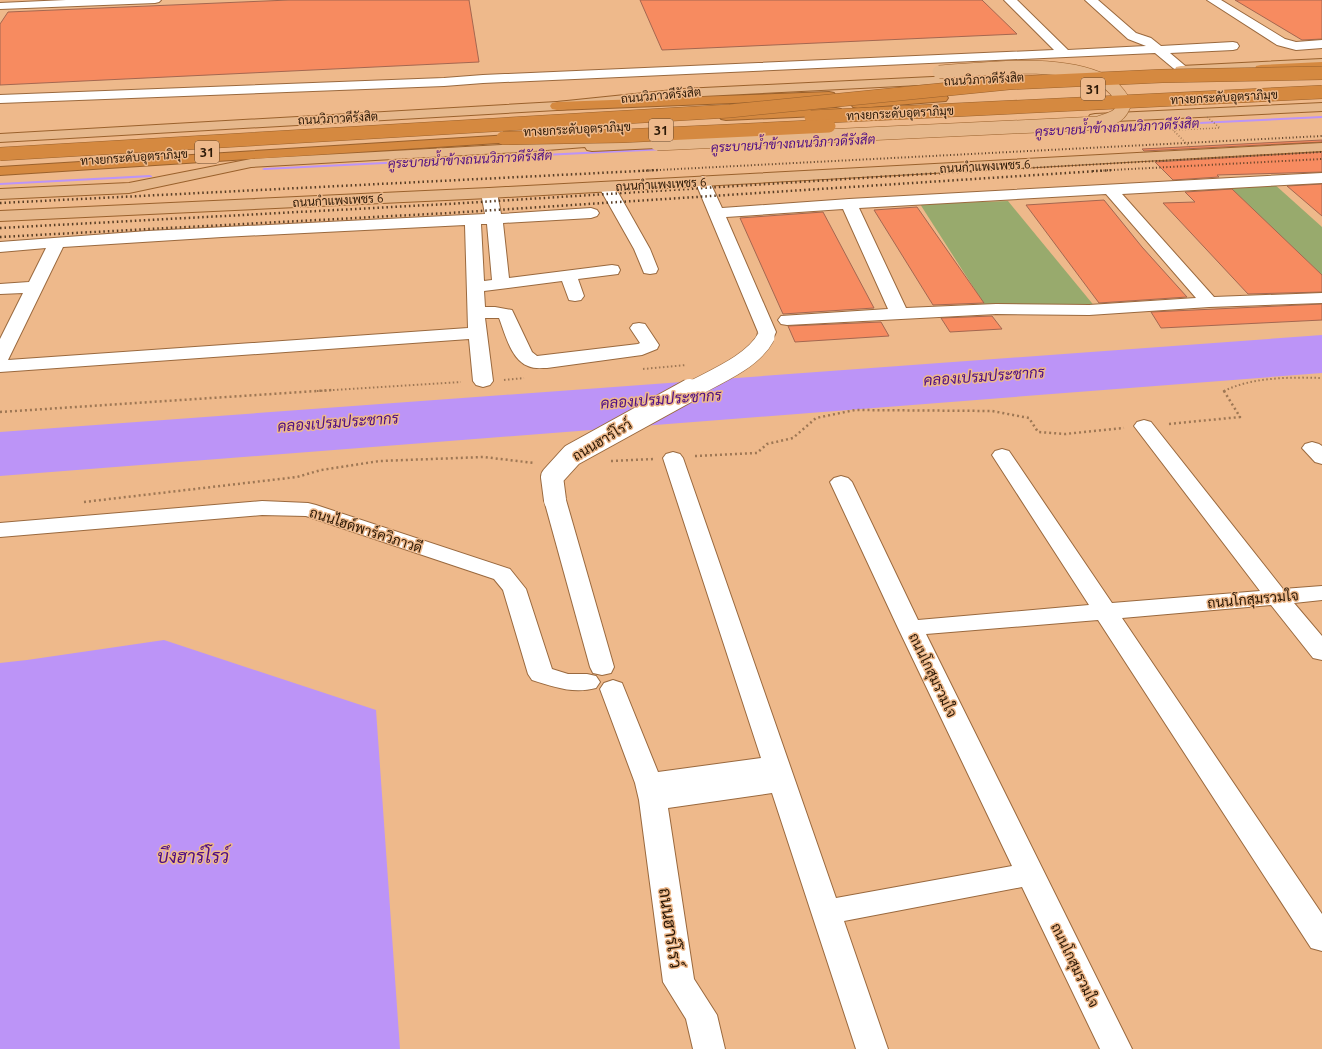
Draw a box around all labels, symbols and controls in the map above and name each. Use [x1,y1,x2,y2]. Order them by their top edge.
street label: ถนนวิภาวดีรังสิต [943,69,1024,88]
road number: 31 [1081,78,1105,100]
street label: ถนนวิภาวดีรังสิต [620,84,702,105]
street label: ทางยกระดับอุตราภิมุข [1170,88,1278,109]
street label: ทางยกระดับอุตราภิมุข [846,104,954,125]
street label: ถนนวิภาวดีรังสิต [297,108,378,127]
water label: คูระบายน้ำข้างถนนวิภาวดีรังสิต [1034,111,1200,141]
road number: 31 [649,119,673,141]
street label: ทางยกระดับอุตราภิมุข [523,120,631,141]
water label: คูระบายน้ำข้างถนนวิภาวดีรังสิต [710,127,876,157]
road number: 31 [195,141,219,163]
water label: คูระบายน้ำข้างถนนวิภาวดีรังสิต [387,143,553,173]
street label: ทางยกระดับอุตราภิมุข [80,147,188,170]
street label: ถนนกำแพงเพชร 6 [939,157,1031,175]
street label: ถนนกำแพงเพชร 6 [615,175,707,193]
street label: ถนนกำแพงเพชร 6 [292,191,384,209]
water label: คลองเปรมประชากร [923,363,1046,389]
water label: คลองเปรมประชากร [600,386,723,412]
water label: คลองเปรมประชากร [277,409,400,435]
street label: ถนนฮาร์โรว์ [569,415,635,464]
street label: ถนนไฮด์พาร์ควิภาวดี [308,503,425,556]
street label: ถนนโกสุมรวมใจ [1207,587,1300,613]
street label: ถนนโกสุมรวมใจ [904,630,960,721]
water label: บึงฮาร์โรว์ [157,844,232,866]
street label: ถนนฮาร์โรว์ [656,886,688,969]
street label: ถนนโกสุมรวมใจ [1046,920,1102,1011]

